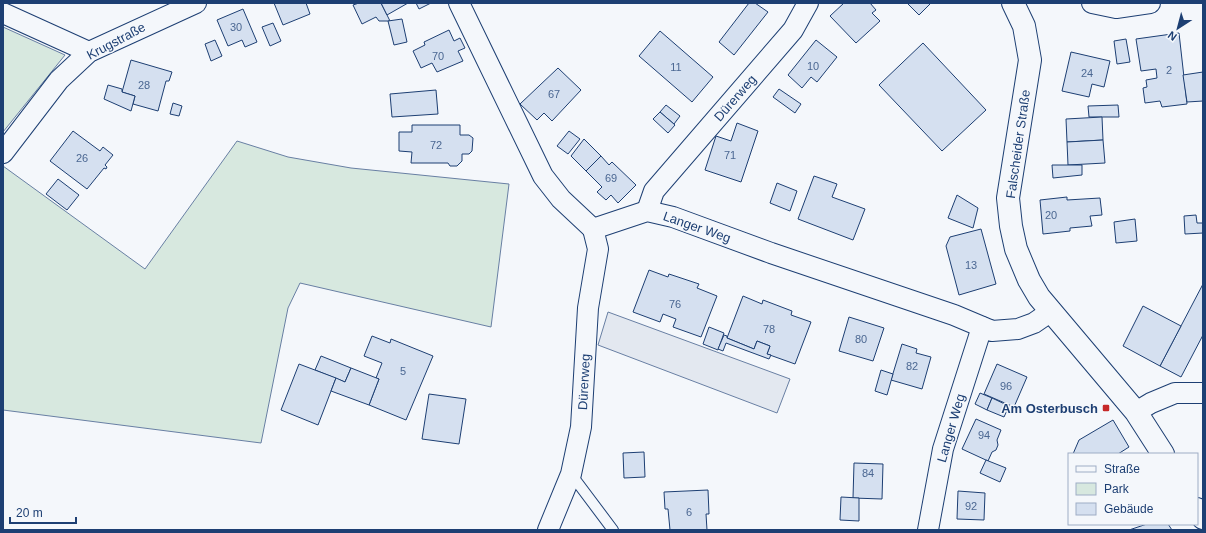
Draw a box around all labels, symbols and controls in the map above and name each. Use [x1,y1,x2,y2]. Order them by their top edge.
north arrow [1158,8,1198,48]
street label: Krugstraße [84,19,148,63]
house number: 30 [230,21,242,33]
text: N [1165,29,1179,43]
house number: 70 [432,50,444,62]
house number: 10 [807,60,819,72]
house number: 11 [670,61,682,73]
house number: 2 [1166,64,1172,76]
house number: 24 [1081,67,1093,79]
street label: Dürerweg [711,72,759,124]
house number: 28 [138,79,150,91]
house number: 67 [548,88,560,100]
street label: Falscheider Straße [1003,89,1033,199]
house number: 72 [430,139,442,151]
house number: 71 [724,149,736,161]
house number: 26 [76,152,88,164]
house number: 69 [605,172,617,184]
street label: Langer Weg [661,208,733,246]
house number: 20 [1045,209,1057,221]
house number: 13 [965,259,977,271]
house number: 76 [669,298,681,310]
house number: 78 [763,323,775,335]
house number: 80 [855,333,867,345]
street label: Dürerweg [575,353,593,411]
house number: 82 [906,360,918,372]
house number: 5 [400,365,406,377]
house number: 96 [1000,380,1012,392]
street label: Langer Weg [934,392,968,464]
place label: Am Osterbusch [1001,401,1098,416]
marker: Am Osterbusch [1101,403,1111,413]
house number: 94 [978,429,990,441]
legend [1068,453,1198,525]
text: Straße [1104,462,1140,476]
house number: 84 [862,467,874,479]
text: Park [1104,482,1130,496]
scale bar [10,499,76,525]
house number: 92 [965,500,977,512]
text: Gebäude [1104,502,1154,516]
text: 20 m [16,506,43,520]
house number: 6 [686,506,692,518]

